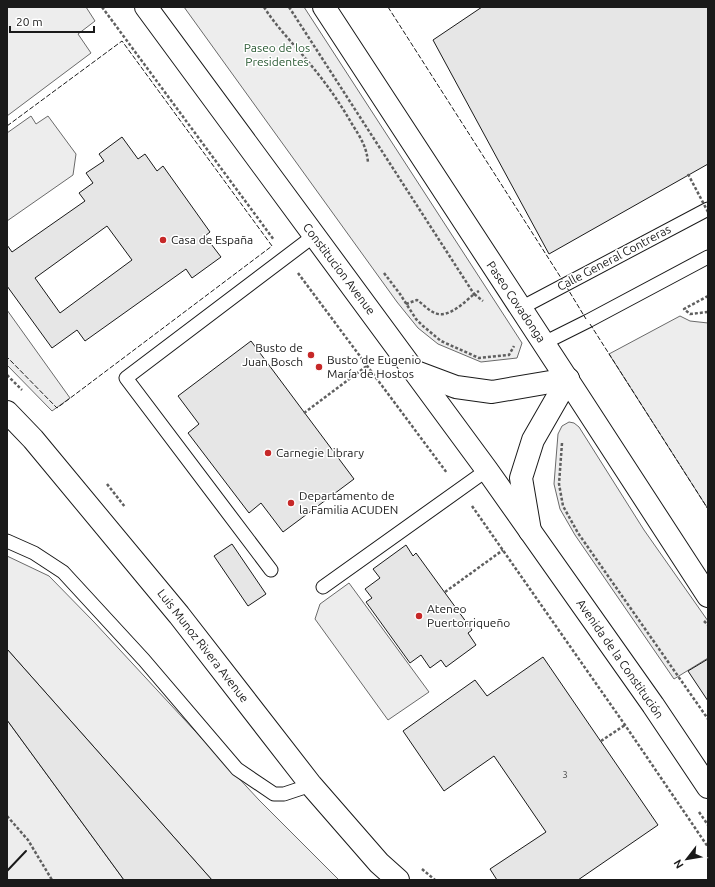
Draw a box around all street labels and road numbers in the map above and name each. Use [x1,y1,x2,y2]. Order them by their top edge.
street label: Constitucion Avenue [301,220,378,317]
street label: Calle General Contreras [555,222,673,293]
street label: Paseo Covadonga [484,259,548,345]
street label: Luis Munoz Rivera Avenue [155,587,252,705]
street label: Avenida de la Constitución [574,597,667,721]

